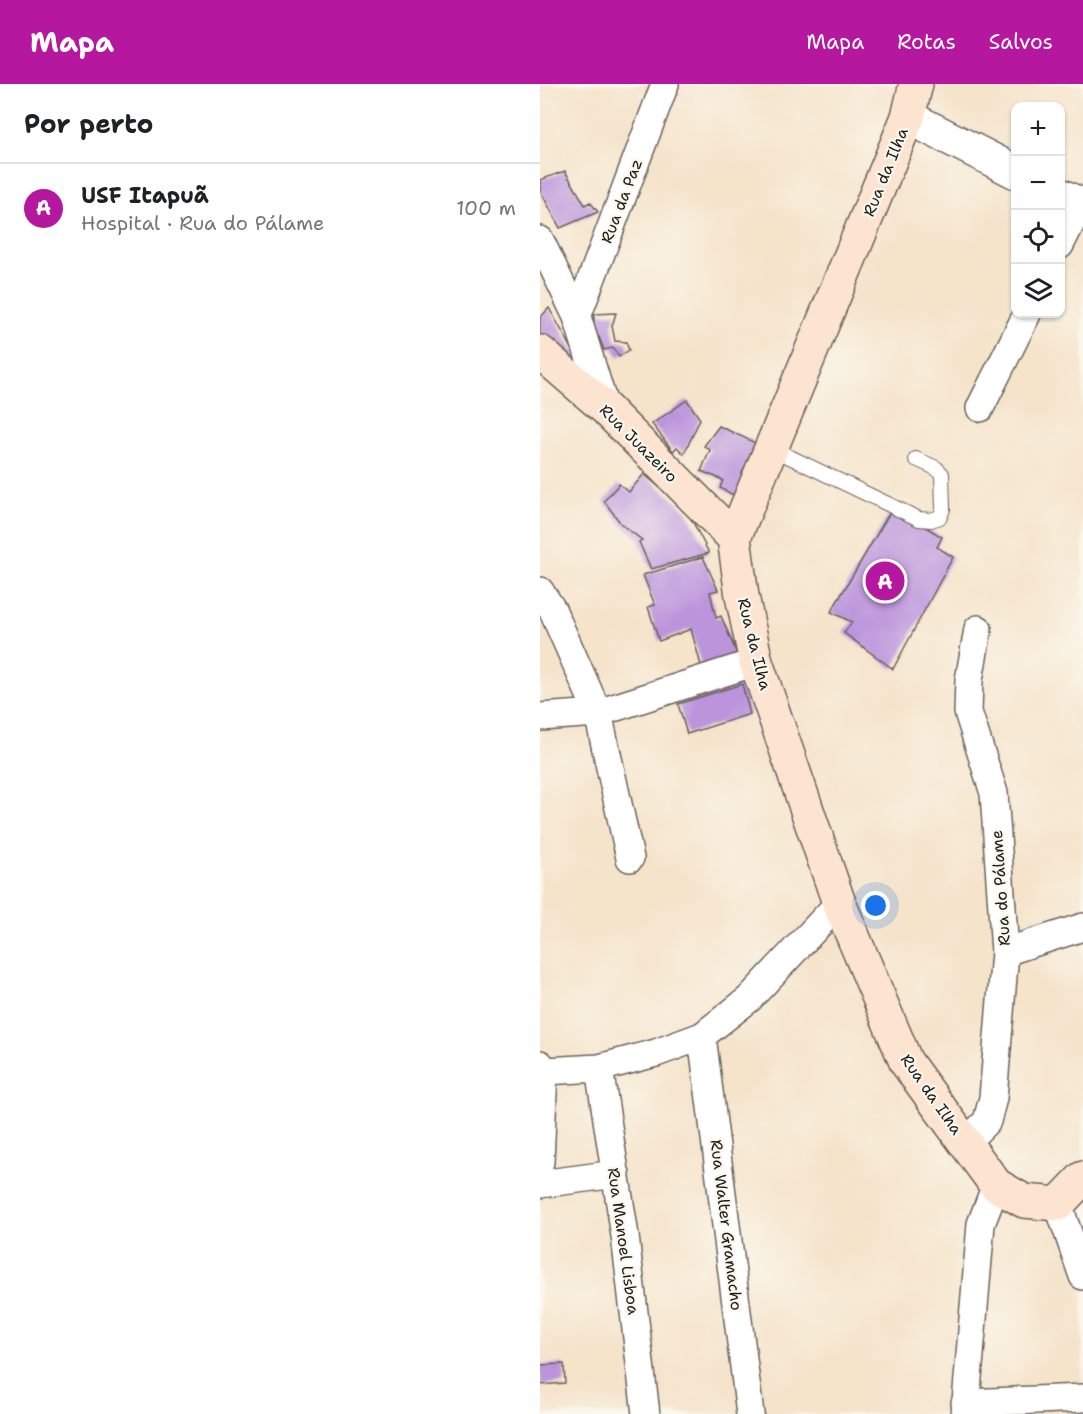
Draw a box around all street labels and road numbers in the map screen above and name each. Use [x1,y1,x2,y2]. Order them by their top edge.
street label: Rua da Ilha [858,125,913,220]
street label: Rua da Paz [596,156,647,246]
street label: Rua Juazeiro [595,400,682,487]
street label: Rua da Ilha [733,596,776,692]
street label: Rua do Pálame [986,829,1015,947]
street label: Rua da Ilha [896,1050,967,1139]
street label: Rua Walter Gramacho [706,1138,747,1312]
street label: Rua Manoel Lisboa [603,1166,644,1316]

